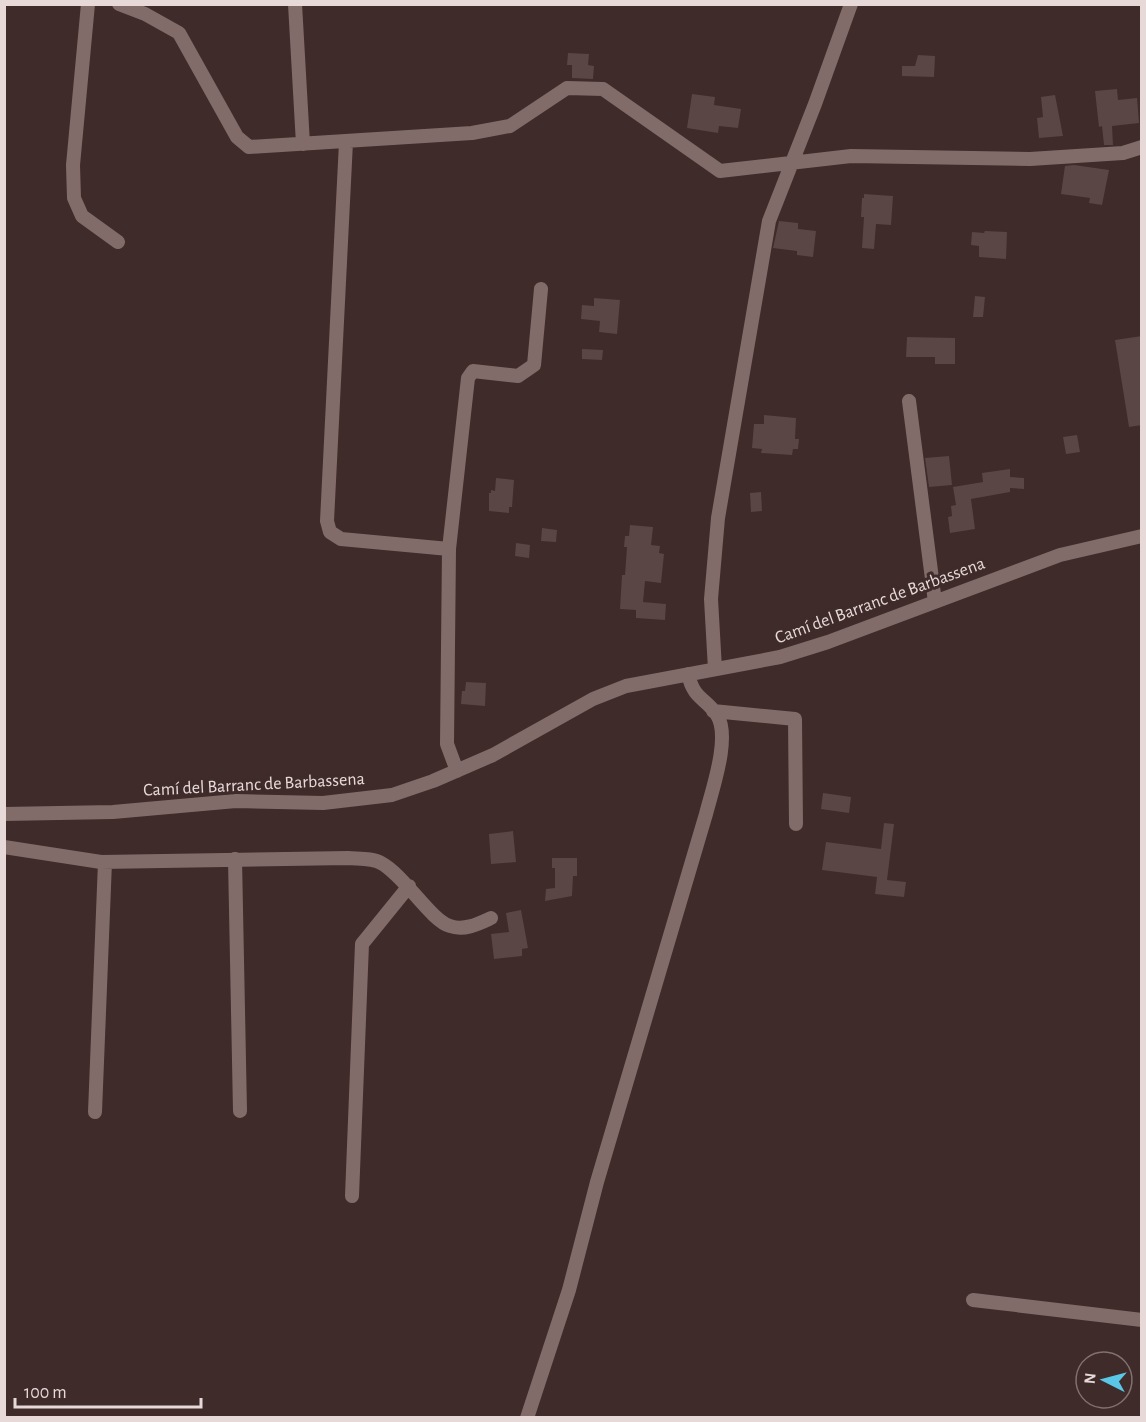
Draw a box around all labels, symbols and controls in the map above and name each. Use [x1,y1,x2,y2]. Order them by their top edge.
street label: Camí del Barranc de Barbassena [773,555,987,647]
street label: Camí del Barranc de Barbassena [143,770,365,800]
north arrow [1074,1350,1134,1410]
scale bar [15,1371,201,1409]
text: N [1082,1372,1099,1385]
text: 100 m [24,1384,67,1402]

